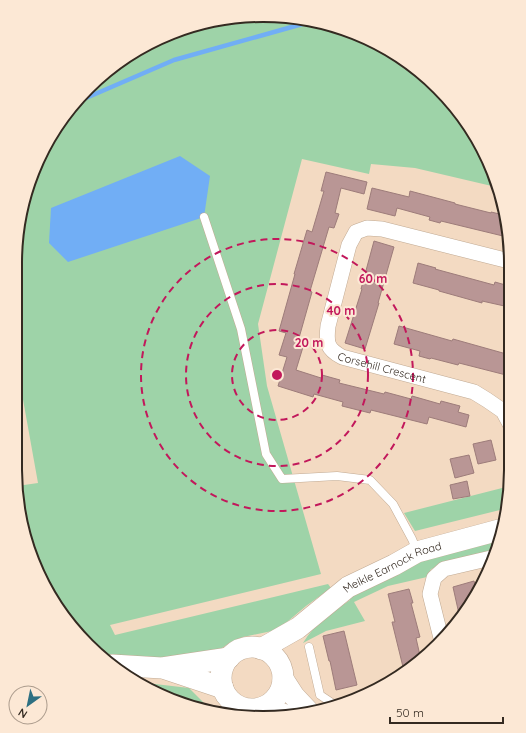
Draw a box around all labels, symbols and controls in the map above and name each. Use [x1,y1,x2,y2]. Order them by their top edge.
text: 60 m [359,271,387,286]
text: 40 m [327,303,355,318]
text: 20 m [295,335,323,350]
street label: Corsehill Crescent [335,349,428,386]
centre of rings [270,368,284,382]
street label: Meikle Earnock Road [340,539,443,595]
north arrow [8,685,48,725]
scale bar [390,699,503,725]
text: N [15,705,30,721]
text: 50 m [396,705,424,720]

